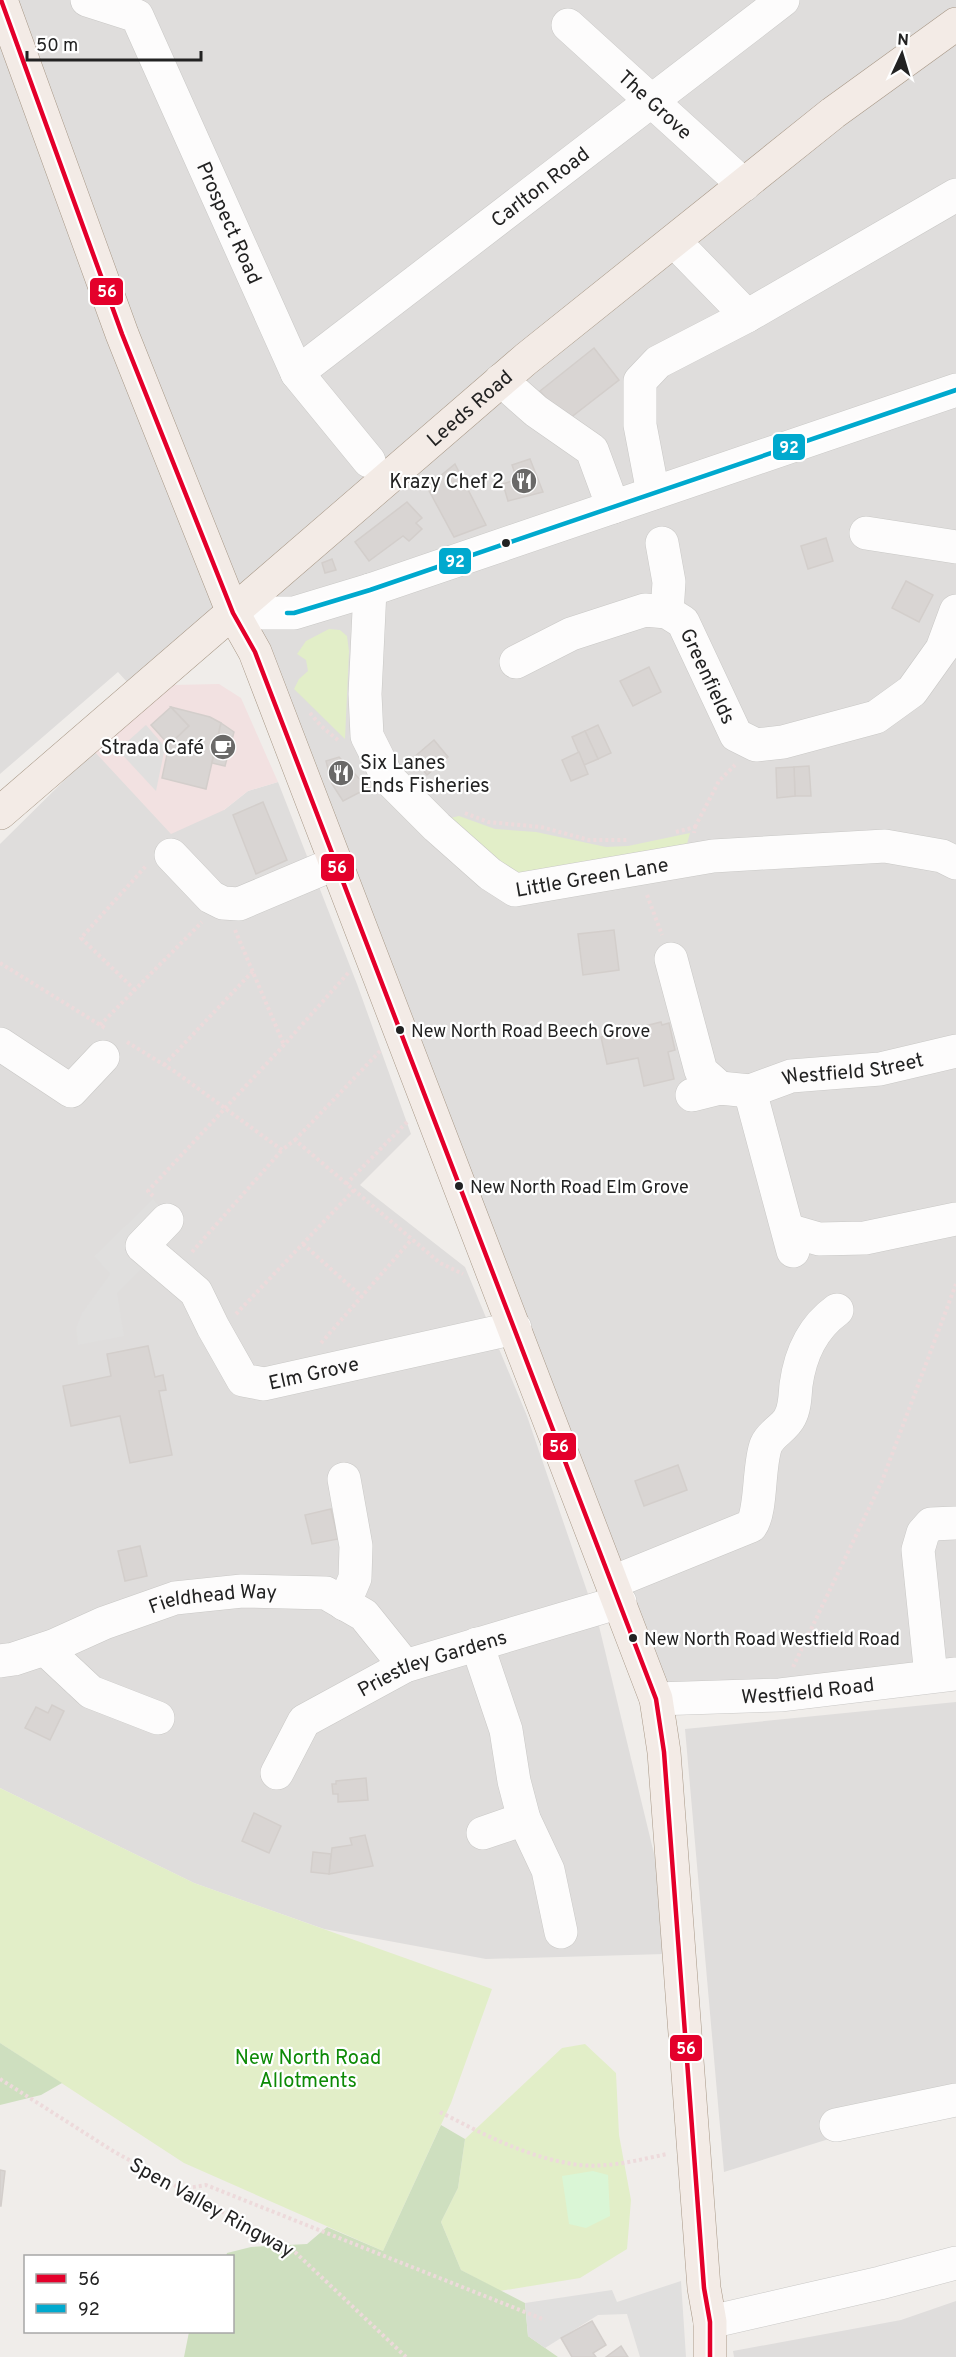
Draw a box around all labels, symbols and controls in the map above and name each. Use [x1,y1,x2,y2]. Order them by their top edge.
scale bar [27,24,201,62]
north arrow [872,24,932,84]
text: N [896,31,909,51]
text: 50 m [36,35,78,58]
street label: The Grove [611,65,697,146]
street label: Carlton Road [486,142,595,234]
street label: Prospect Road [189,158,267,289]
line badge: 56 [89,277,124,306]
text: 56 [97,283,117,303]
street label: Leeds Road [422,365,519,454]
line badge: 92 [772,433,806,461]
text: 92 [779,439,799,459]
restaurant icon: Krazy Chef 2 [509,466,539,496]
place label: Krazy Chef 2 [389,470,504,496]
unlabelled marker [500,537,512,549]
line badge: 92 [438,547,472,575]
text: 92 [445,553,465,573]
street label: Greenfields [673,625,740,729]
cafe icon: Strada Café [208,732,238,762]
place label: Strada Café [100,736,204,762]
place label: Six Lanes Ends Fisheries [360,751,490,800]
restaurant icon: Six Lanes Ends Fisheries [326,758,356,788]
line badge: 56 [320,853,355,882]
street label: Little Green Lane [514,853,671,905]
text: 56 [327,859,347,879]
place label: New North Road Beech Grove [411,1021,650,1044]
marker: New North Road Beech Grove [394,1024,406,1036]
street label: Westfield Street [779,1048,926,1093]
place label: New North Road Elm Grove [470,1177,689,1200]
marker: New North Road Elm Grove [453,1180,465,1192]
street label: Elm Grove [266,1352,362,1398]
line badge: 56 [542,1432,577,1461]
text: 56 [549,1438,569,1458]
street label: Fieldhead Way [146,1580,277,1621]
street label: Priestley Gardens [354,1625,510,1704]
place label: New North Road Westfield Road [644,1629,900,1652]
marker: New North Road Westfield Road [627,1632,639,1644]
street label: Westfield Road [741,1673,876,1711]
line badge: 56 [669,2034,703,2062]
text: 56 [676,2040,696,2060]
park label: New North Road Allotments [235,2046,381,2095]
street label: Spen Valley Ringway [124,2153,298,2265]
legend [24,2255,234,2333]
text: 56 [78,2269,100,2292]
text: 92 [78,2299,100,2322]

